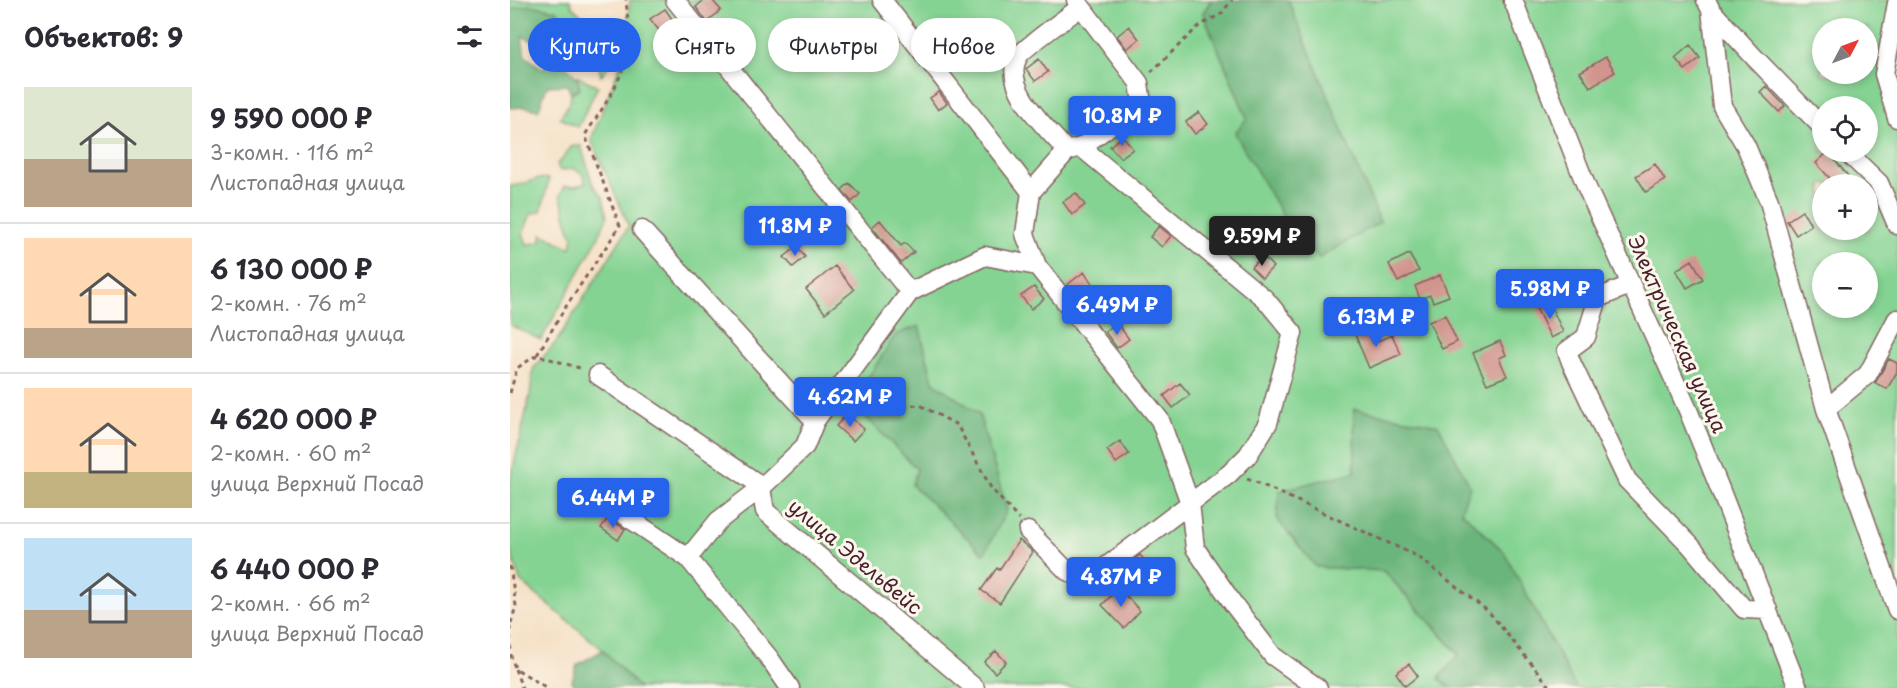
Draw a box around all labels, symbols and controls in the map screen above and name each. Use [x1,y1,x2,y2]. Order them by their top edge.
text: Объектов: 9 [24,17,183,56]
chip: Купить [528,18,641,72]
chip: Снять [653,18,756,72]
chip: Фильтры [768,18,899,72]
chip: Новое [911,18,1016,72]
north arrow [1812,18,1878,84]
map controls [1812,18,1878,318]
icon: filters [453,20,486,53]
pin: 10.8M ₽ [1067,96,1177,147]
button: locate [1812,96,1878,162]
text: 9 590 000 ₽ [210,98,372,137]
text: 10.8M ₽ [1082,100,1162,130]
icon: home [72,111,144,183]
text: 3-комн. · 116 m² [210,137,374,167]
text: Листопадная улица [210,167,405,197]
button: + [1812,174,1878,240]
pin: 11.8M ₽ [740,206,850,257]
text: 11.8M ₽ [758,210,832,240]
pin: 9.59M ₽ [1207,216,1317,267]
text: 9.59M ₽ [1223,220,1301,250]
street label: Электрическая улица [1621,230,1735,438]
text: 6 130 000 ₽ [210,249,372,288]
button: − [1812,252,1878,318]
icon: home [72,262,144,334]
pin: 5.98M ₽ [1495,269,1605,320]
text: 5.98M ₽ [1510,273,1590,303]
pin: 6.49M ₽ [1062,285,1172,336]
text: 2-комн. · 76 m² [210,288,367,318]
text: 6.49M ₽ [1076,289,1158,319]
pin: 6.13M ₽ [1321,297,1431,348]
text: 6.13M ₽ [1337,301,1415,331]
text: Листопадная улица [210,318,405,348]
pin: 4.62M ₽ [795,377,905,428]
text: 4.62M ₽ [808,381,892,411]
text: 4 620 000 ₽ [210,399,377,438]
icon: home [72,412,144,484]
text: 2-комн. · 60 m² [210,438,371,468]
text: улица Верхний Посад [210,468,424,498]
pin: 6.44M ₽ [558,478,668,529]
text: 6.44M ₽ [571,482,655,512]
street label: улица Эдельвейс [782,491,929,621]
text: 6 440 000 ₽ [210,549,379,588]
pin: 4.87M ₽ [1066,557,1176,608]
text: 4.87M ₽ [1081,561,1161,591]
icon: home [72,562,144,634]
text: 2-комн. · 66 m² [210,588,371,618]
text: улица Верхний Посад [210,618,424,648]

